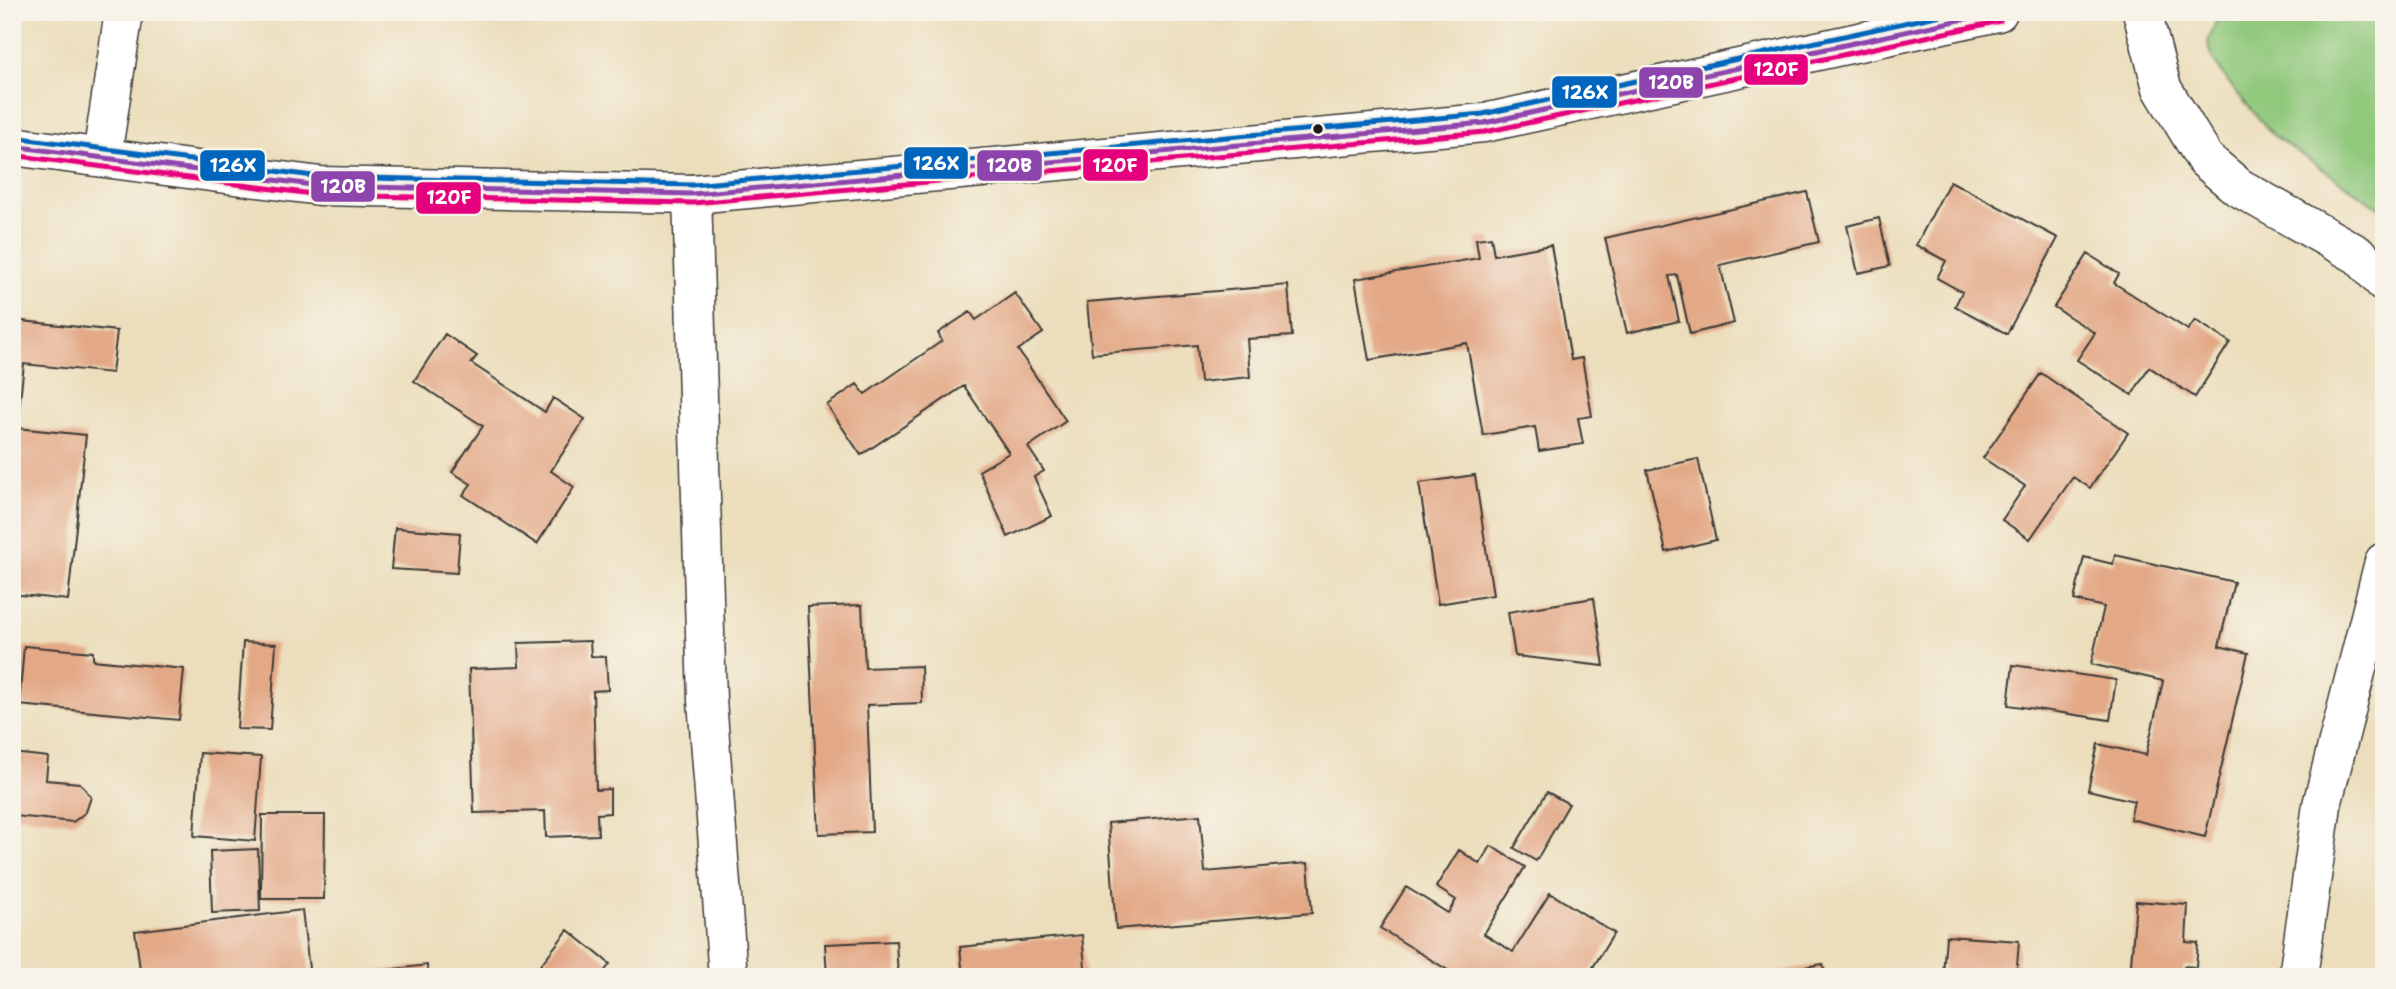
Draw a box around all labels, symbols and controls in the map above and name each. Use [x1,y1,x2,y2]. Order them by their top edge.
line badge: 120F [1743,53,1809,86]
text: 120F [1753,57,1799,82]
line badge: 120B [1638,66,1704,99]
text: 120B [1648,70,1694,95]
line badge: 126X [1551,75,1618,109]
text: 126X [1562,80,1609,105]
unlabelled marker [1311,122,1325,136]
line badge: 126X [903,146,969,180]
line badge: 120F [1082,148,1149,182]
line badge: 126X [199,149,266,182]
line badge: 120B [976,149,1043,182]
text: 126X [913,151,960,176]
text: 126X [210,153,257,178]
text: 120B [986,153,1032,178]
text: 120F [1092,153,1138,178]
line badge: 120B [310,170,376,203]
text: 120B [320,174,366,199]
line badge: 120F [415,181,482,215]
text: 120F [426,185,472,210]

